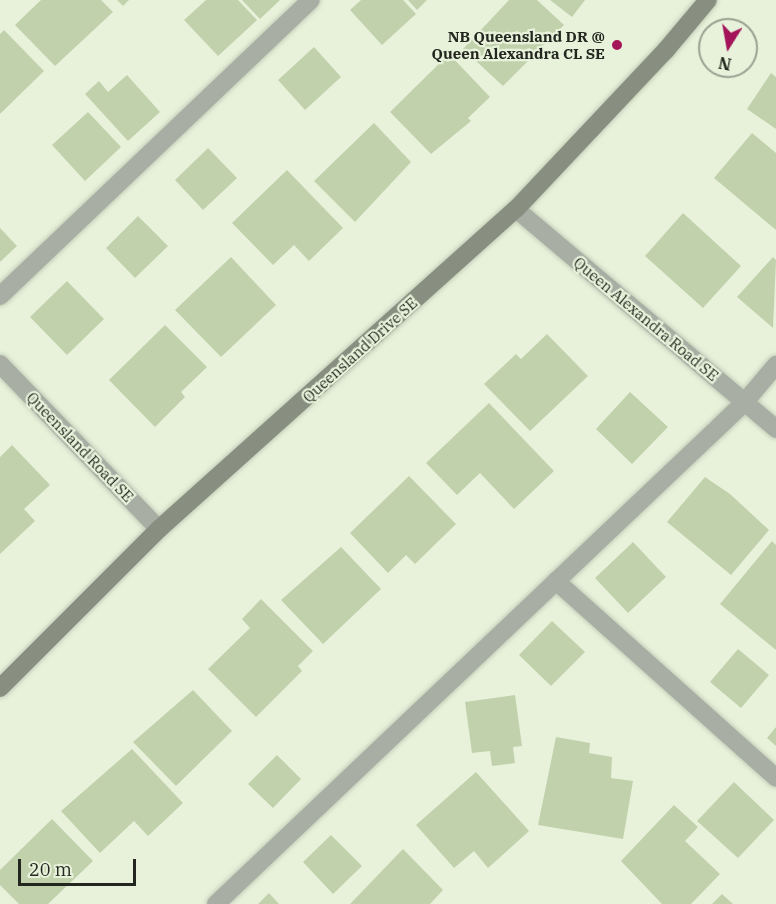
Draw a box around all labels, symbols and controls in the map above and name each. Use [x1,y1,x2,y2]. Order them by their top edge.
north arrow [698,18,758,78]
place label: NB Queensland DR @ Queen Alexandra CL SE [432,27,605,62]
marker: NB Queensland DR @ Queen Alexandra CL SE [610,38,624,52]
text: N [717,53,733,75]
street label: Queen Alexandra Road SE [570,253,722,385]
street label: Queensland Drive SE [299,294,421,406]
street label: Queensland Road SE [23,388,137,506]
scale bar [21,847,140,885]
text: 20 m [29,858,72,881]

